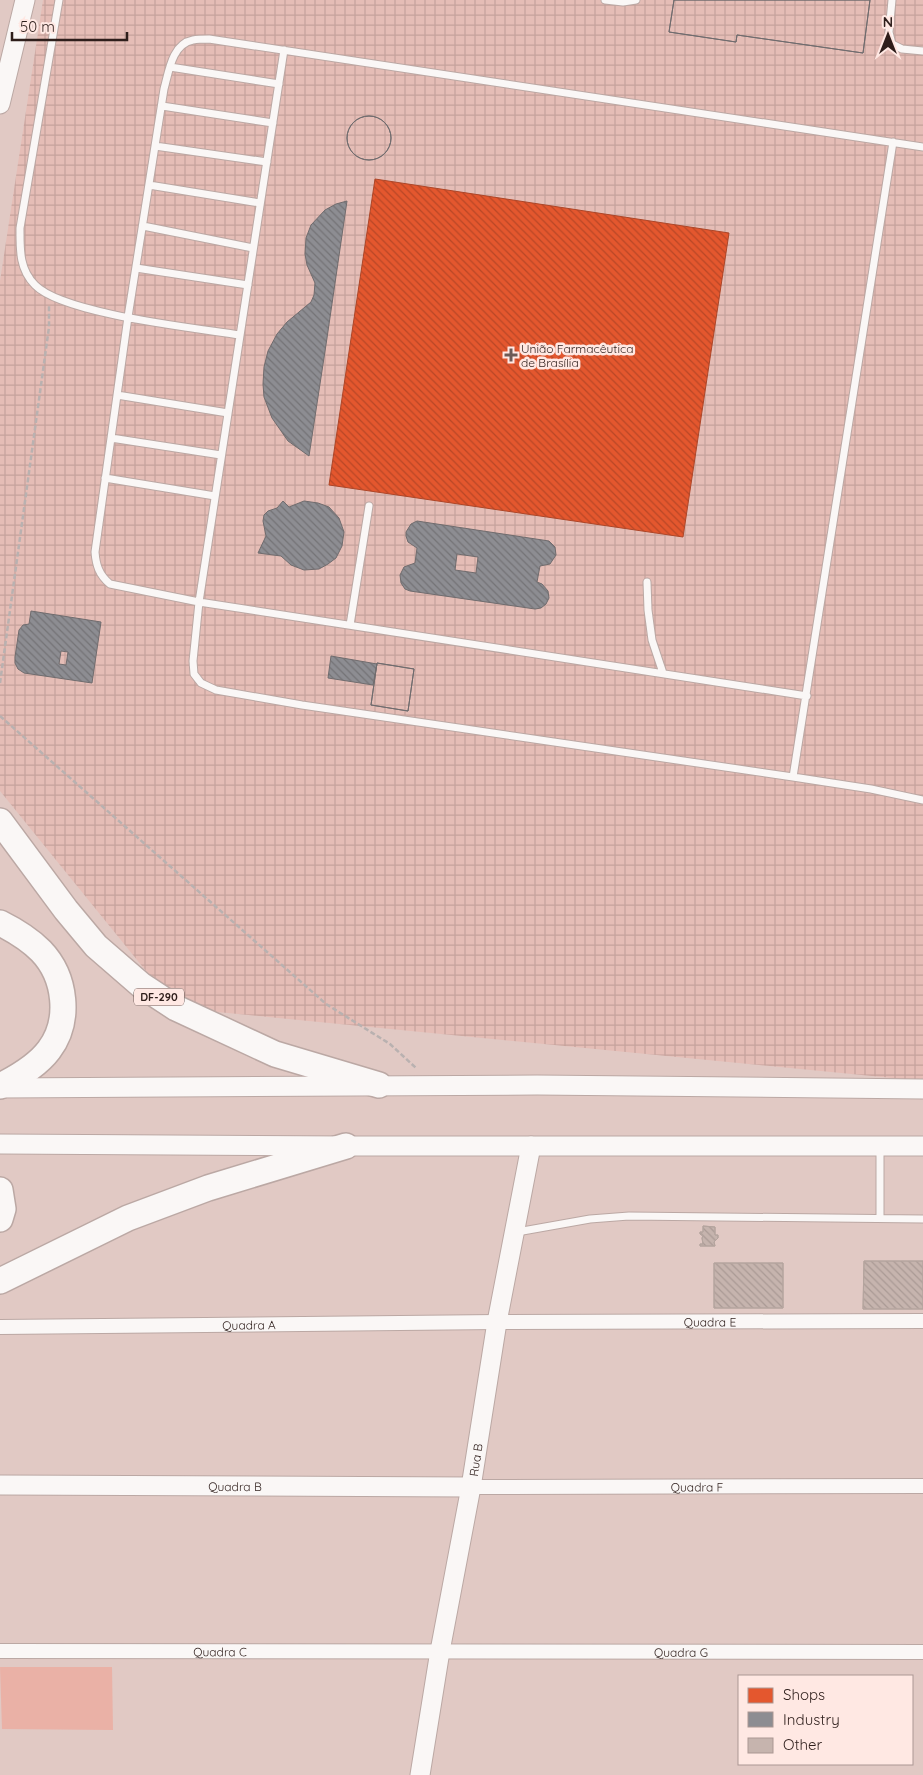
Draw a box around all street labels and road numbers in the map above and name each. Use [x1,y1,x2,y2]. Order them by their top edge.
road number: DF-290 [134,989,184,1006]
street label: Quadra E [684,1314,736,1329]
street label: Quadra A [222,1317,276,1332]
street label: Rua B [465,1442,485,1477]
street label: Quadra B [208,1478,262,1494]
street label: Quadra F [671,1479,723,1494]
street label: Quadra C [193,1644,247,1659]
street label: Quadra G [654,1644,708,1659]

